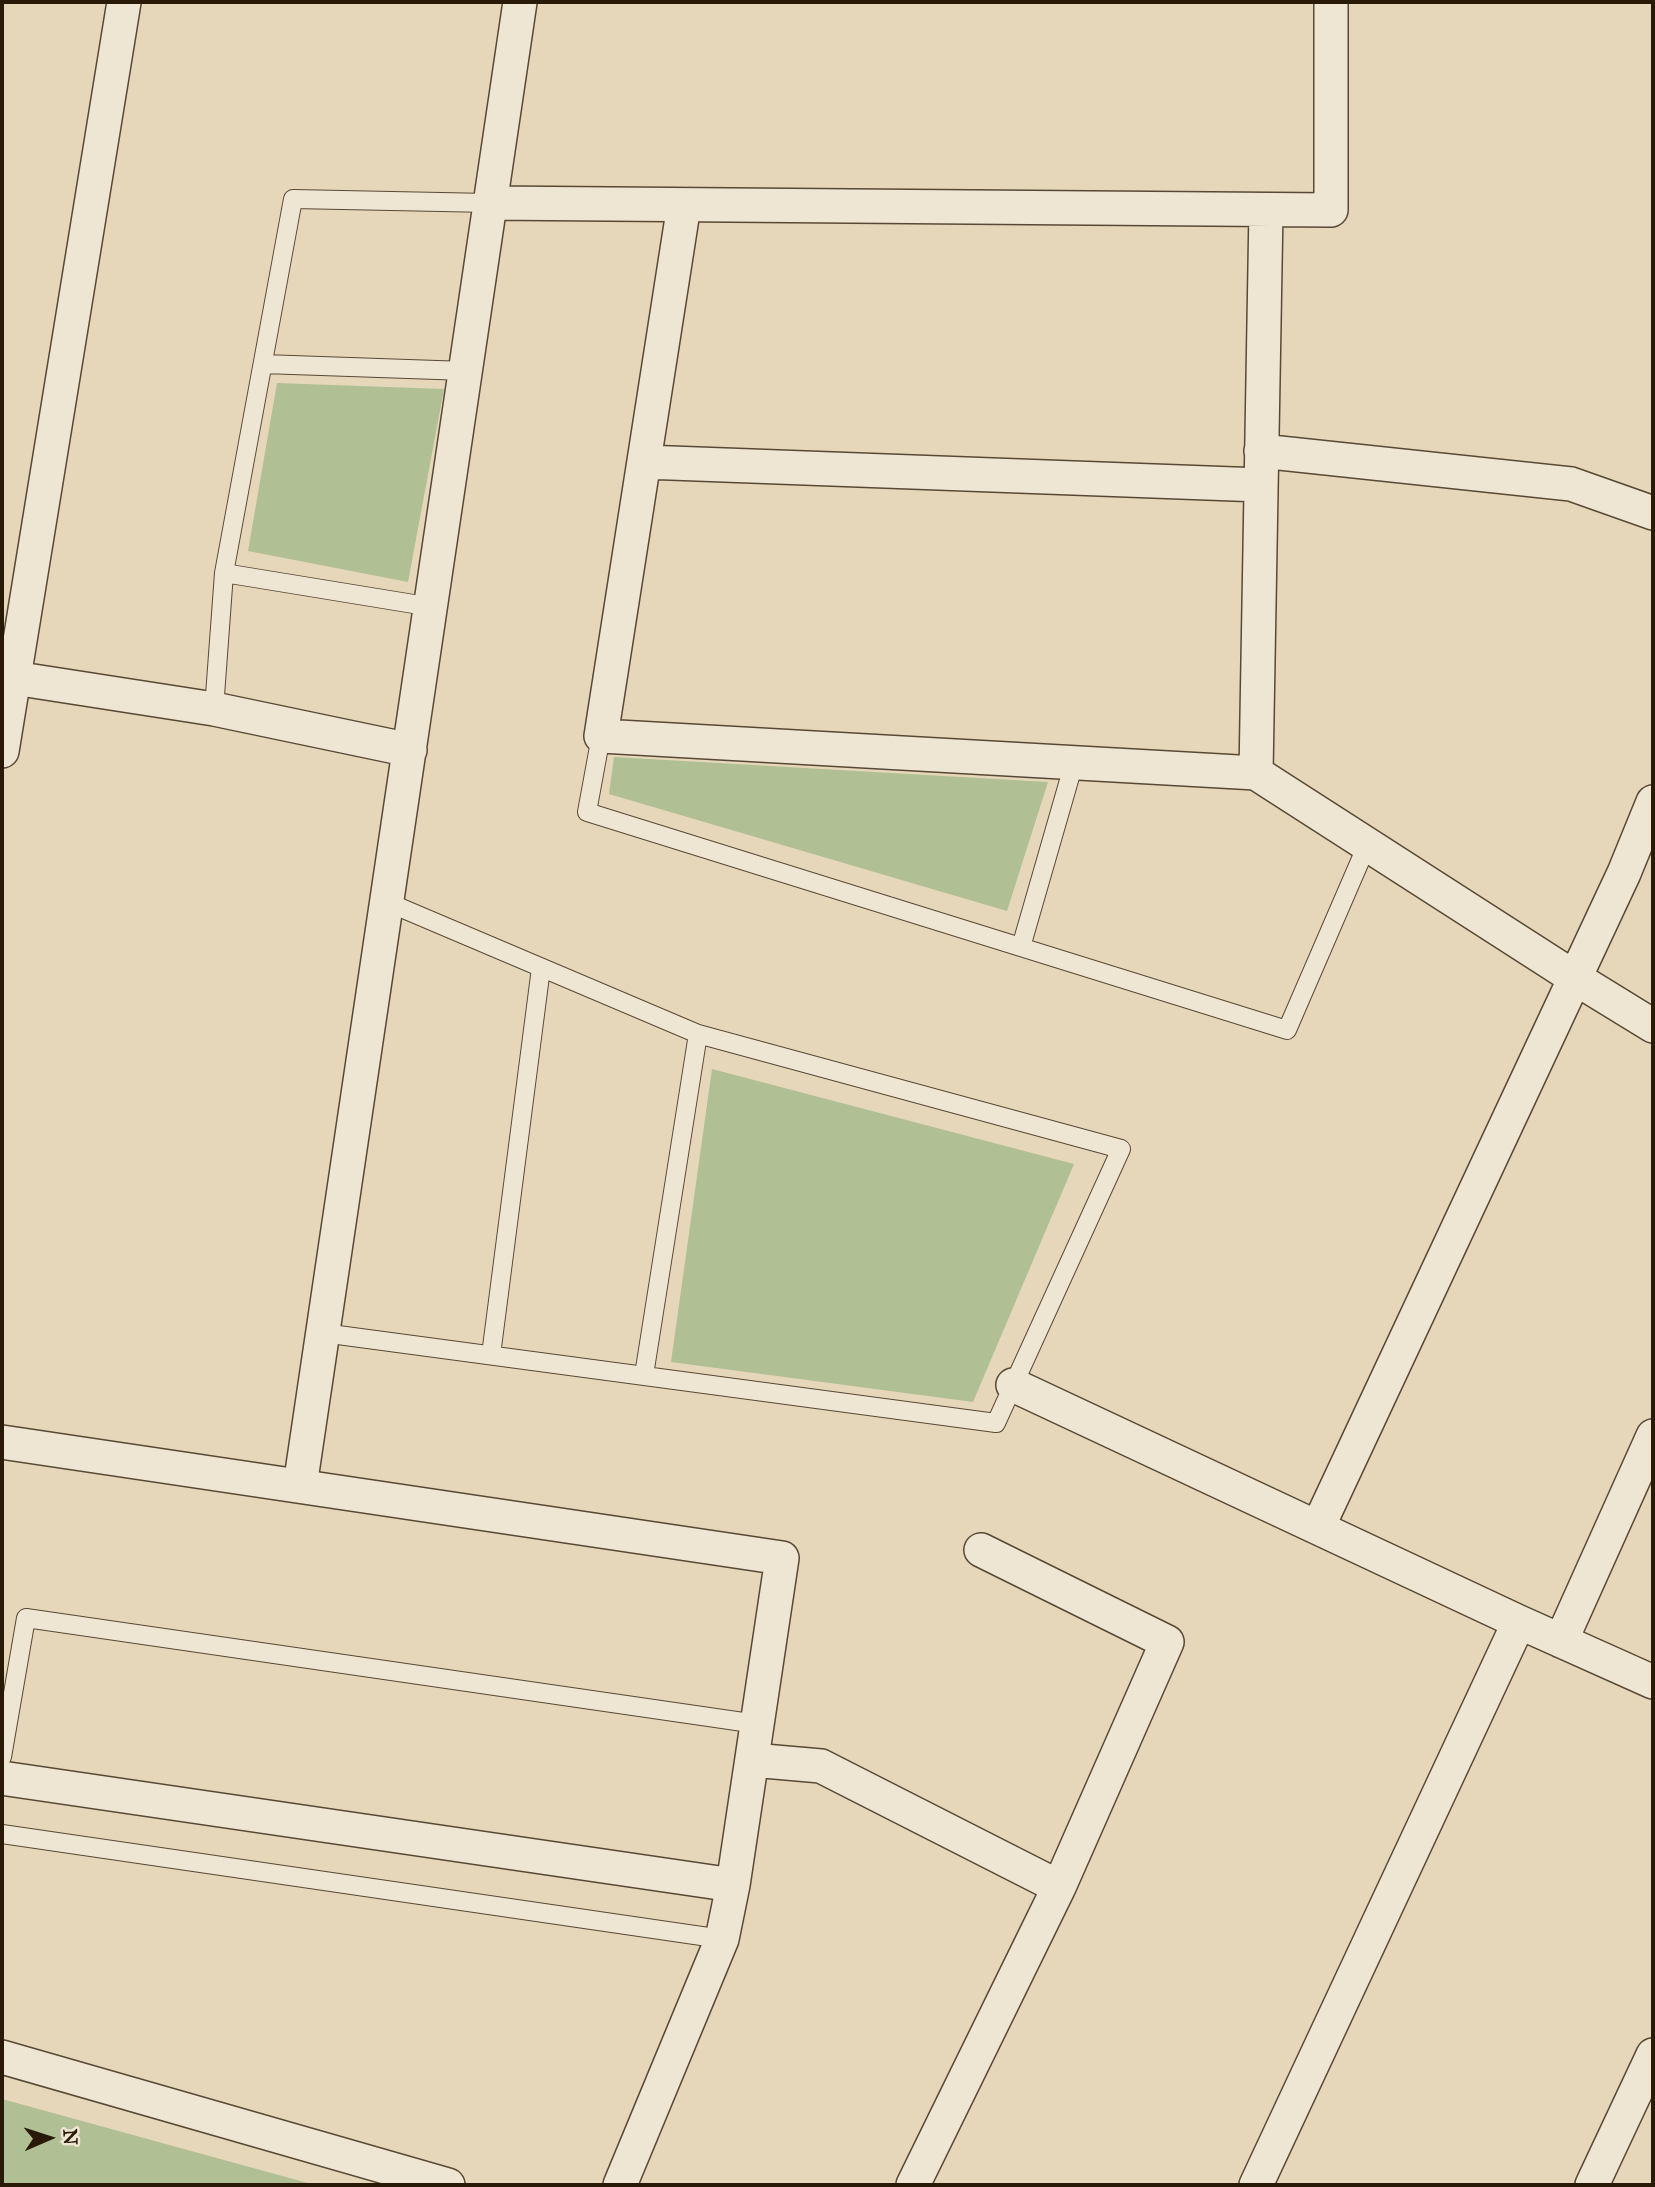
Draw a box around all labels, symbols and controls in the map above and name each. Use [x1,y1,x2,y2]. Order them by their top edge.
north arrow [14,2103,84,2173]
text: N [59,2128,82,2146]

